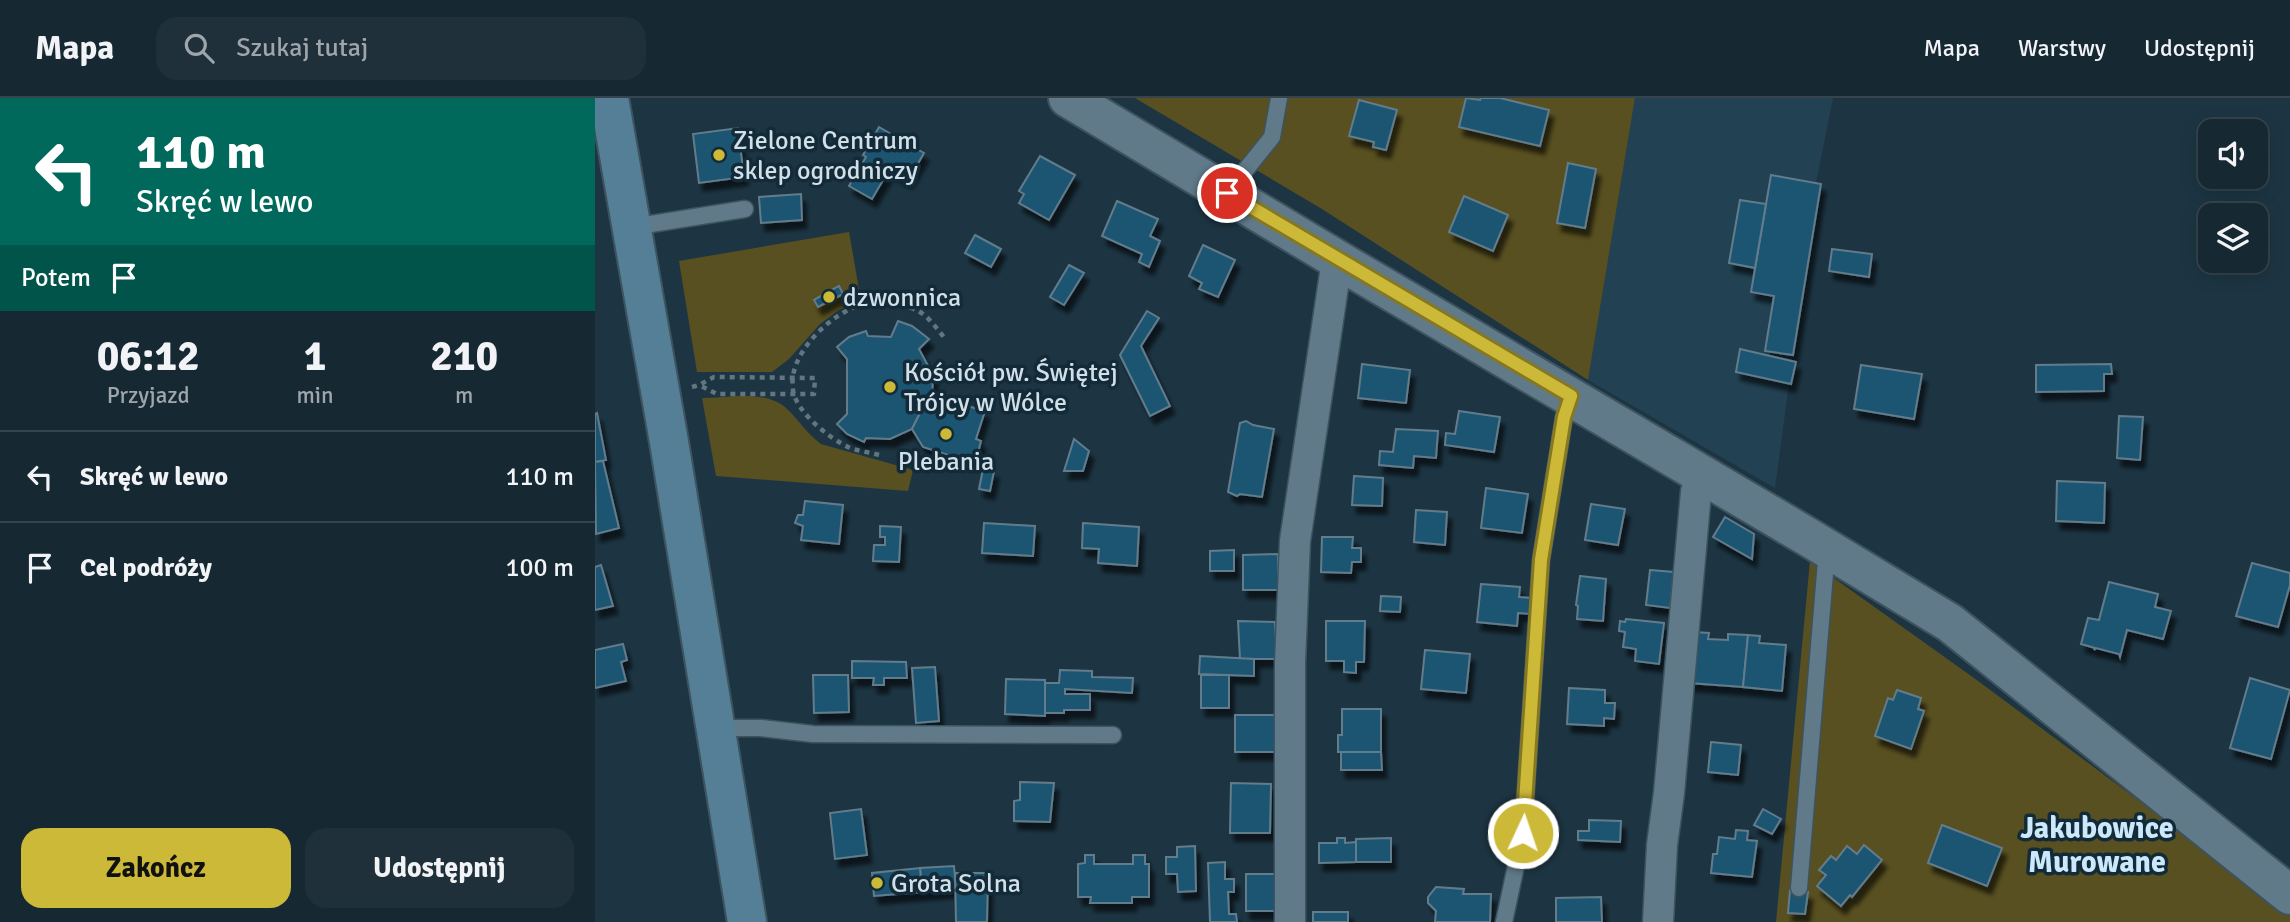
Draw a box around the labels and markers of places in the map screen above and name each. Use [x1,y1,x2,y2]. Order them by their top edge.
place label: Zielone Centrum sklep ogrodniczy [733,125,918,187]
marker: Zielone Centrum sklep ogrodniczy [711,147,727,163]
pin [1197,163,1257,223]
place label: dzwonnica [843,282,961,314]
marker: dzwonnica [821,289,837,305]
place label: Kościół pw. Świętej Trójcy w Wólce [904,357,1118,419]
marker: Kościół pw. Świętej Trójcy w Wólce [882,379,898,395]
marker: Plebania [938,426,954,442]
place label: Plebania [898,446,994,478]
place label: Grota Solna [891,868,1021,900]
marker: Grota Solna [869,875,885,891]

